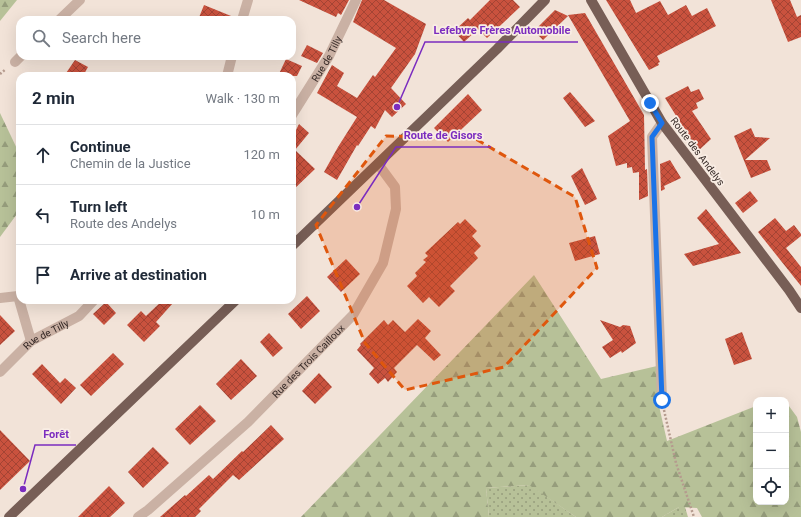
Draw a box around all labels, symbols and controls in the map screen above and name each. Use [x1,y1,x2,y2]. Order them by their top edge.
search box [16,16,296,60]
callout: Lefebvre Frères Automobile [425,19,578,42]
text: Lefebvre Frères Automobile [434,24,571,37]
icon: search [30,27,52,49]
text: Search here [62,29,141,47]
street label: Rue de Tilly [309,34,344,84]
text: 2 min [32,88,75,108]
text: Walk · 130 m [205,91,280,106]
route end [641,94,659,112]
street label: Route des Andelys [668,115,727,187]
callout: Route de Gisors [396,124,491,147]
text: Route de Gisors [404,129,483,142]
text: Continue [70,138,131,156]
icon: ahead [32,144,54,166]
text: 120 m [243,147,280,162]
text: Chemin de la Justice [70,156,191,171]
text: Turn left [70,198,127,216]
icon: left [32,204,54,226]
text: 10 m [251,207,280,222]
text: Route des Andelys [70,216,177,231]
icon: arrive [32,264,54,286]
text: Arrive at destination [70,266,207,284]
street label: Rue de Tilly [21,317,71,352]
street label: Rue des Trois Cailloux [270,322,347,400]
route start [653,391,671,409]
map controls [753,397,789,505]
button: + [753,397,789,433]
callout: Forêt [35,422,76,445]
text: Forêt [43,428,69,441]
button: − [753,433,789,469]
button: locate [753,469,789,505]

